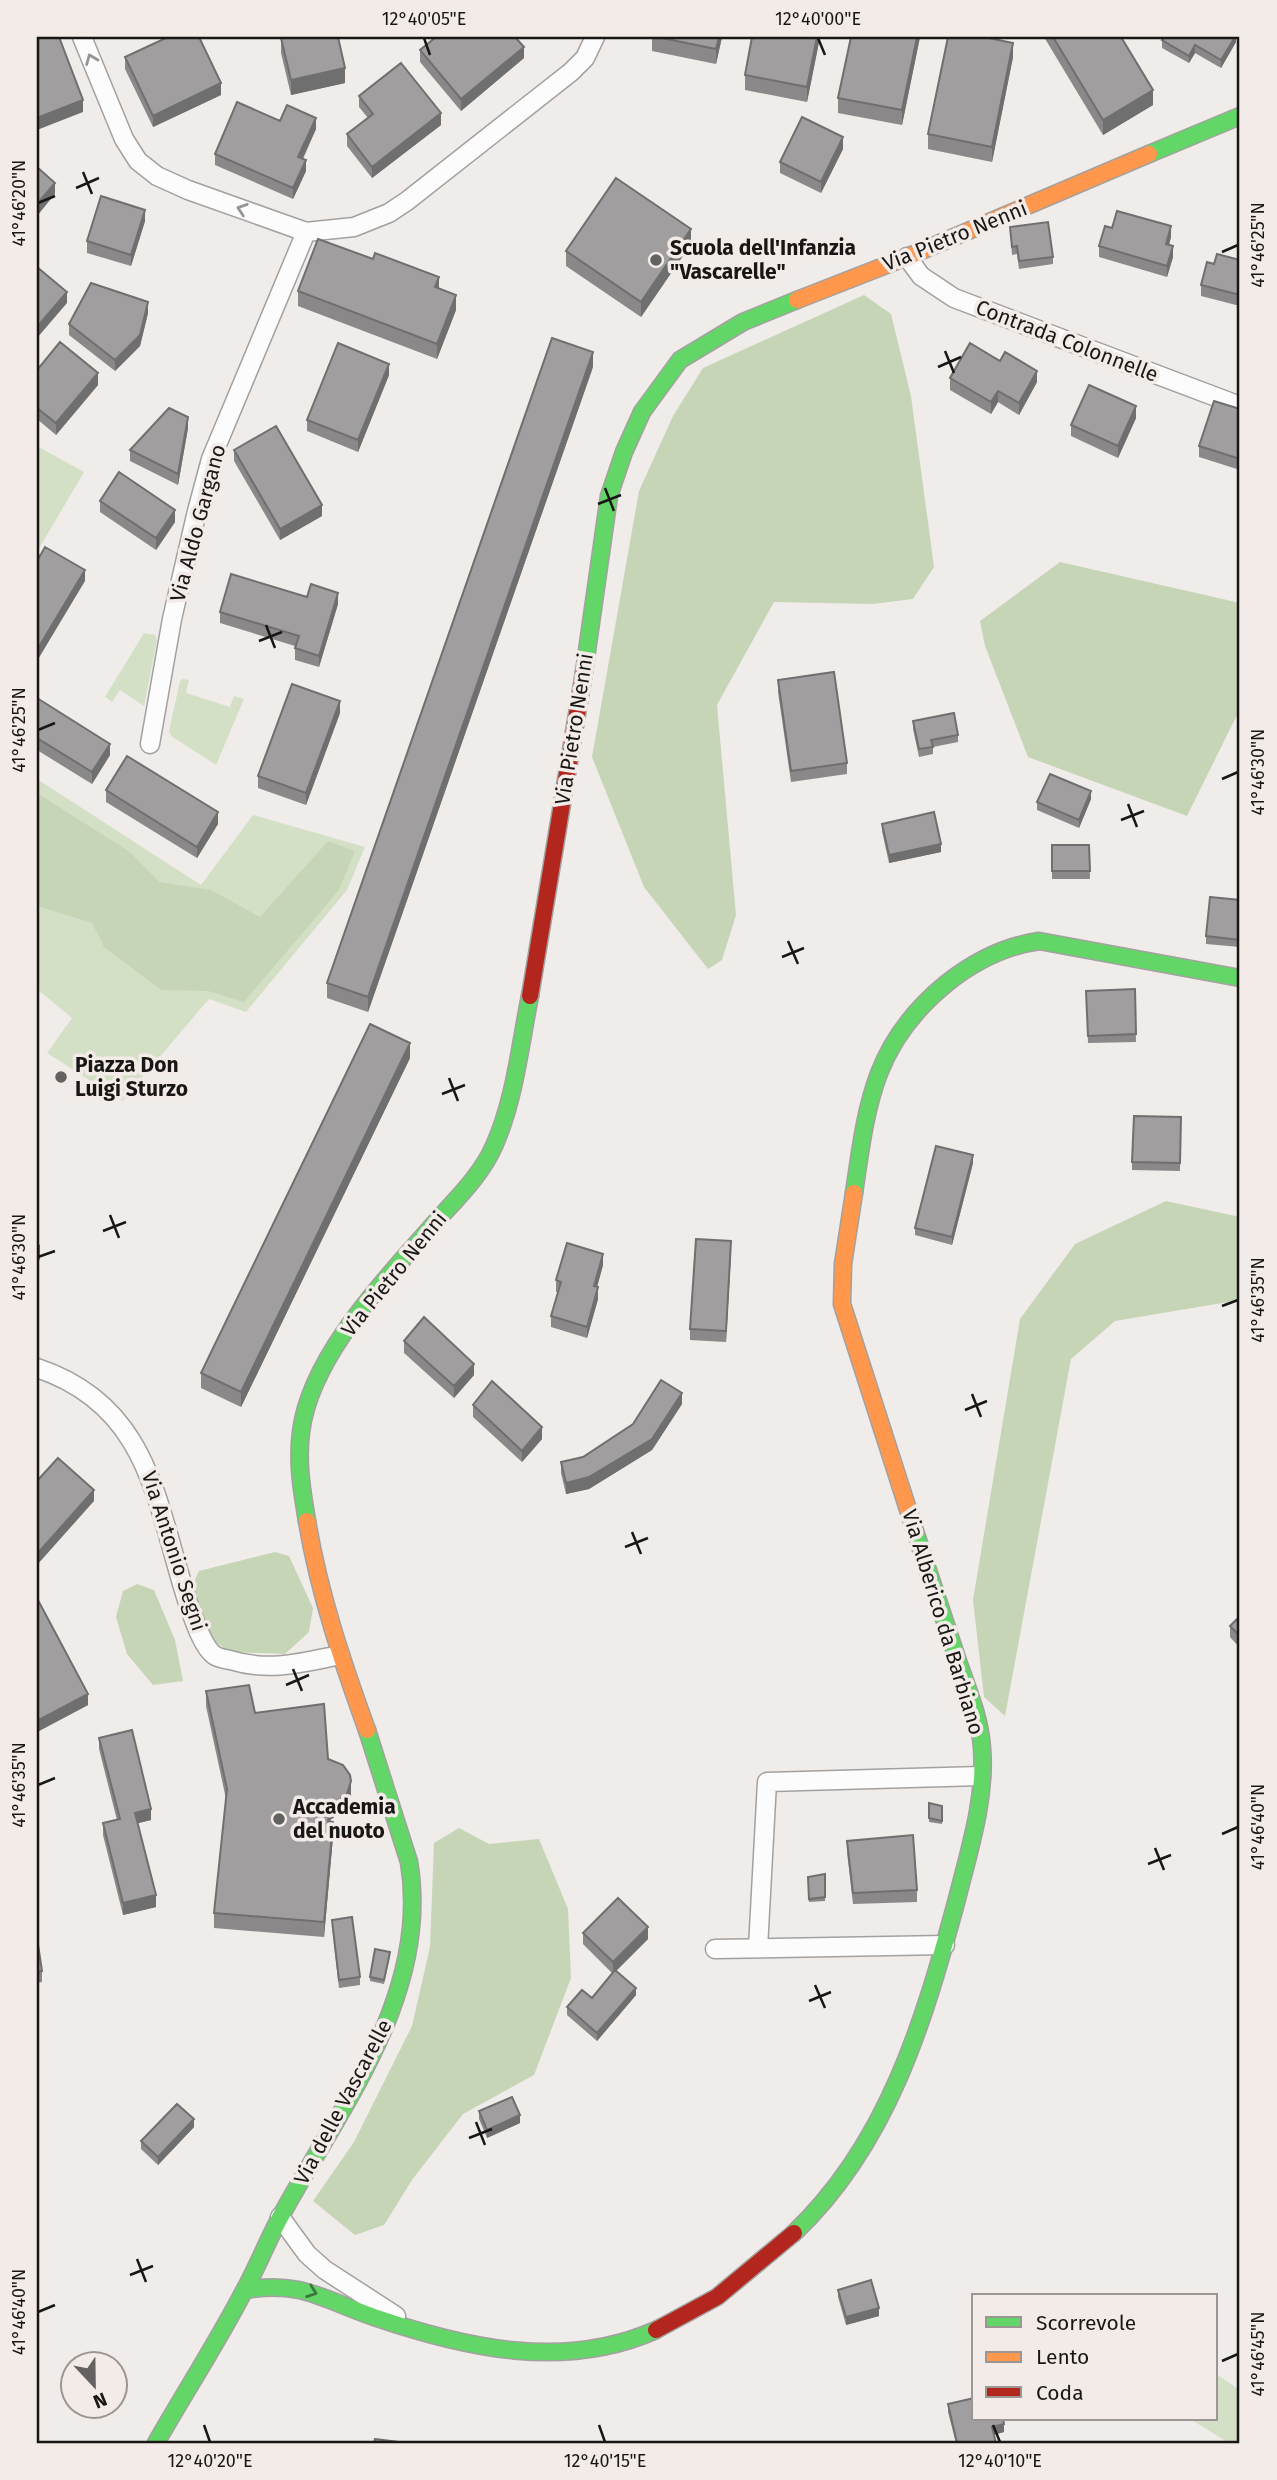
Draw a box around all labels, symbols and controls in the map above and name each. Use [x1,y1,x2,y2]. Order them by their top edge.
text: 12°40'05"E [382,8,466,30]
text: 12°40'00"E [775,8,861,30]
one-way arrow [86,54,100,66]
text: 41°46'20"N [8,160,30,246]
street label: Via Pietro Nenni [879,195,1031,277]
text: 41°46'25"N [1247,202,1269,288]
one-way arrow [236,203,248,217]
place label: Scuola dell'Infanzia "Vascarelle" [670,235,856,285]
marker: Scuola dell'Infanzia "Vascarelle" [648,252,664,268]
street label: Contrada Colonnelle [972,294,1162,388]
street label: Via Aldo Gargano [164,441,232,605]
street label: Via Pietro Nenni [549,651,599,807]
text: 41°46'25"N [8,687,30,773]
text: 41°46'30"N [1247,729,1269,815]
place label: Piazza Don Luigi Sturzo [75,1052,188,1102]
marker: Piazza Don Luigi Sturzo [53,1069,69,1085]
street label: Via Pietro Nenni [336,1206,452,1342]
text: 41°46'30"N [8,1214,30,1300]
text: 41°46'35"N [1247,1257,1269,1343]
street label: Via Antonio Segni [136,1468,212,1634]
street label: Via Alberico da Barbiano [896,1506,990,1738]
text: 41°46'35"N [8,1742,30,1828]
text: 41°46'40"N [1247,1784,1269,1870]
place label: Accademia del nuoto [292,1794,396,1844]
marker: Accademia del nuoto [271,1811,287,1827]
street label: Via delle Vascarelle [288,2015,398,2189]
text: 41°46'40"N [8,2269,30,2355]
one-way arrow [305,2283,317,2297]
legend [972,2294,1218,2420]
text: Scorrevole [1036,2310,1136,2336]
text: 41°46'45"N [1247,2311,1269,2397]
text: Lento [1036,2344,1089,2370]
north arrow [60,2350,130,2420]
text: Coda [1036,2380,1084,2406]
text: N [90,2387,110,2413]
text: 12°40'20"E [167,2450,253,2472]
text: 12°40'15"E [564,2450,646,2472]
text: 12°40'10"E [958,2450,1042,2472]

